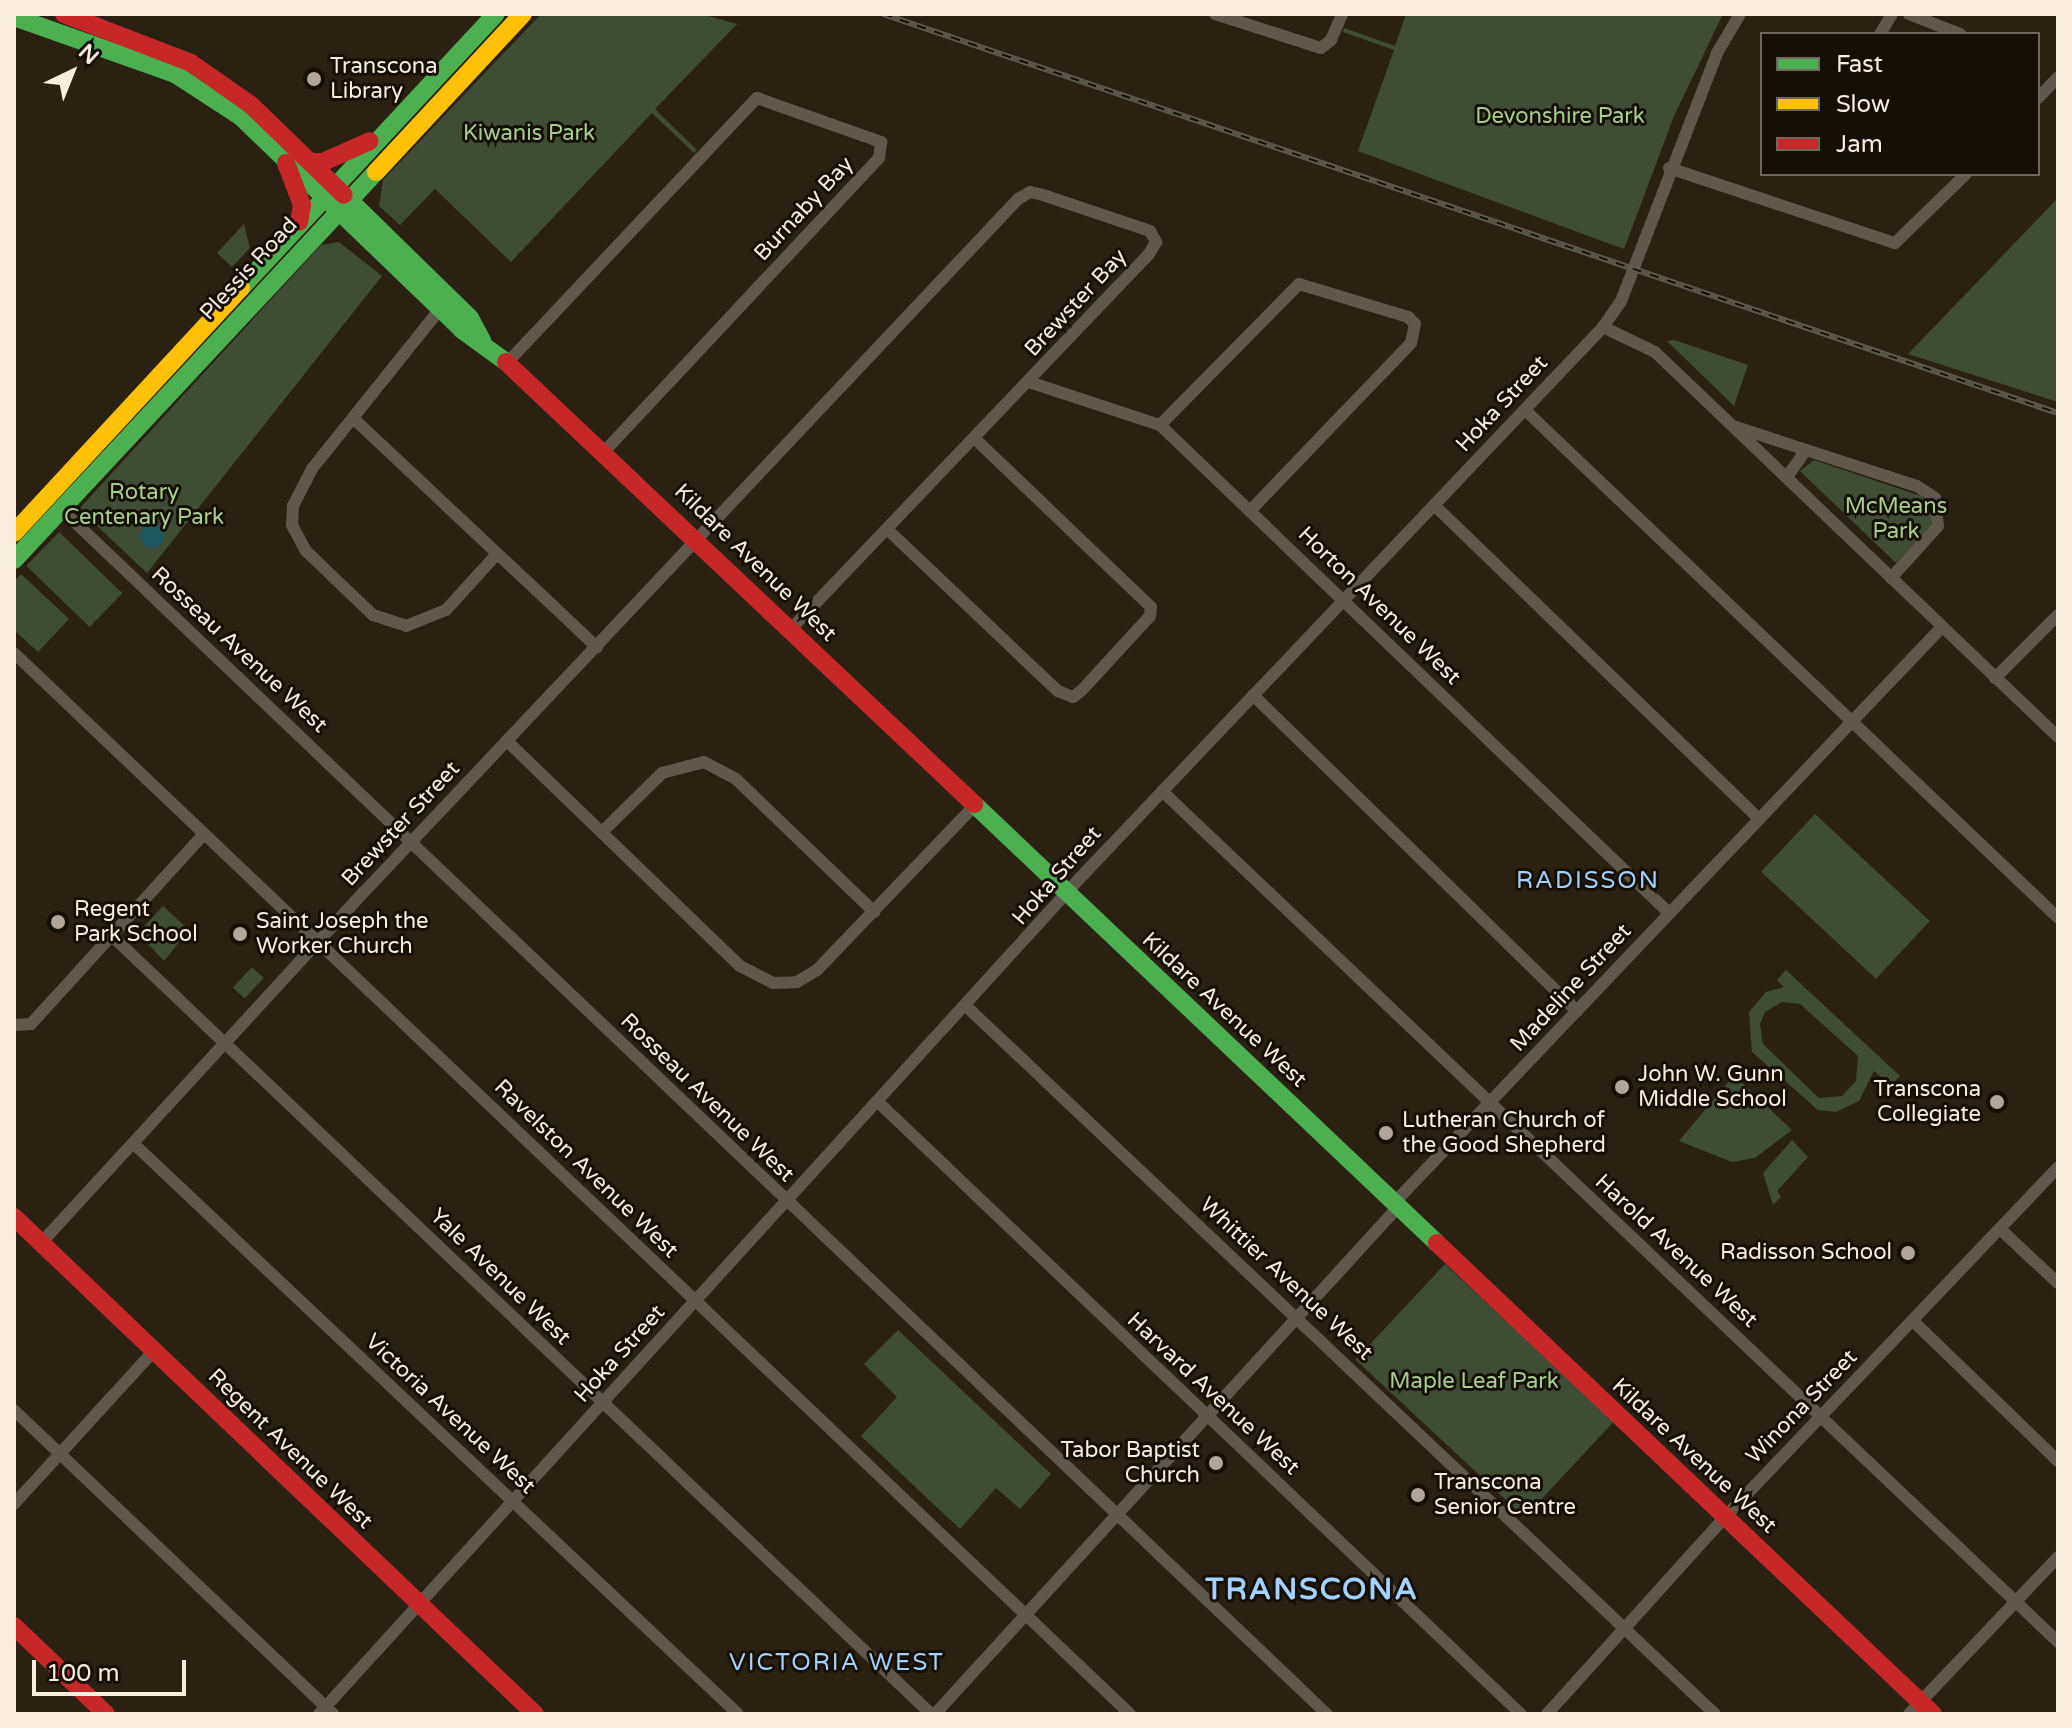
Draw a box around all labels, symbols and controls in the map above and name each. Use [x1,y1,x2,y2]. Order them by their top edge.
north arrow [32,32,112,112]
legend [1760,32,2040,176]
text: N [73,39,104,70]
text: Fast [1836,50,1883,79]
place label: Transcona Library [330,53,438,104]
marker: Transcona Library [305,70,323,88]
text: Slow [1836,90,1890,119]
park label: Devonshire Park [1475,104,1645,130]
park label: Kiwanis Park [463,121,595,147]
text: Jam [1836,130,1883,159]
street label: Burnaby Bay [749,151,859,267]
street label: Plessis Road [195,212,303,326]
street label: Brewster Bay [1019,244,1133,362]
street label: Hoka Street [1451,350,1553,458]
park label: Rotary Centenary Park [64,479,224,530]
street label: Kildare Avenue West [668,479,842,647]
park label: McMeans Park [1845,493,1947,544]
street label: Horton Avenue West [1292,522,1466,690]
street label: Rosseau Avenue West [146,562,332,738]
street label: Brewster Street [336,756,466,892]
street label: Hoka Street [1007,821,1107,931]
district label: RADISSON [1516,867,1660,895]
place label: Regent Park School [74,896,198,948]
place label: Saint Joseph the Worker Church [256,908,429,960]
marker: Regent Park School [49,913,67,931]
street label: Madeline Street [1505,919,1637,1057]
marker: Saint Joseph the Worker Church [231,925,249,943]
street label: Kildare Avenue West [1136,927,1312,1093]
street label: Rosseau Avenue West [615,1008,799,1188]
place label: John W. Gunn Middle School [1638,1061,1787,1112]
street label: Ravelston Avenue West [489,1074,683,1264]
place label: Transcona Collegiate [1873,1076,1981,1128]
marker: John W. Gunn Middle School [1613,1078,1631,1096]
marker: Transcona Collegiate [1988,1093,2006,1111]
place label: Lutheran Church of the Good Shepherd [1402,1107,1606,1158]
marker: Lutheran Church of the Good Shepherd [1377,1124,1395,1142]
street label: Harold Avenue West [1589,1169,1763,1333]
street label: Whittier Avenue West [1194,1192,1378,1366]
street label: Yale Avenue West [424,1203,576,1351]
place label: Radisson School [1720,1240,1892,1266]
marker: Radisson School [1899,1244,1917,1262]
street label: Hoka Street [569,1300,671,1408]
street label: Harvard Avenue West [1121,1307,1305,1481]
street label: Victoria Avenue West [359,1328,541,1500]
street label: Winona Street [1741,1344,1863,1470]
street label: Regent Avenue West [202,1364,378,1534]
park label: Maple Leaf Park [1389,1369,1559,1395]
street label: Kildare Avenue West [1606,1373,1782,1539]
place label: Tabor Baptist Church [1060,1437,1200,1488]
marker: Tabor Baptist Church [1207,1454,1225,1472]
place label: Transcona Senior Centre [1434,1469,1576,1520]
marker: Transcona Senior Centre [1409,1486,1427,1504]
district label: TRANSCONA [1205,1572,1419,1608]
scale bar [36,1644,190,1694]
district label: VICTORIA WEST [729,1649,945,1677]
text: 100 m [46,1659,120,1688]

